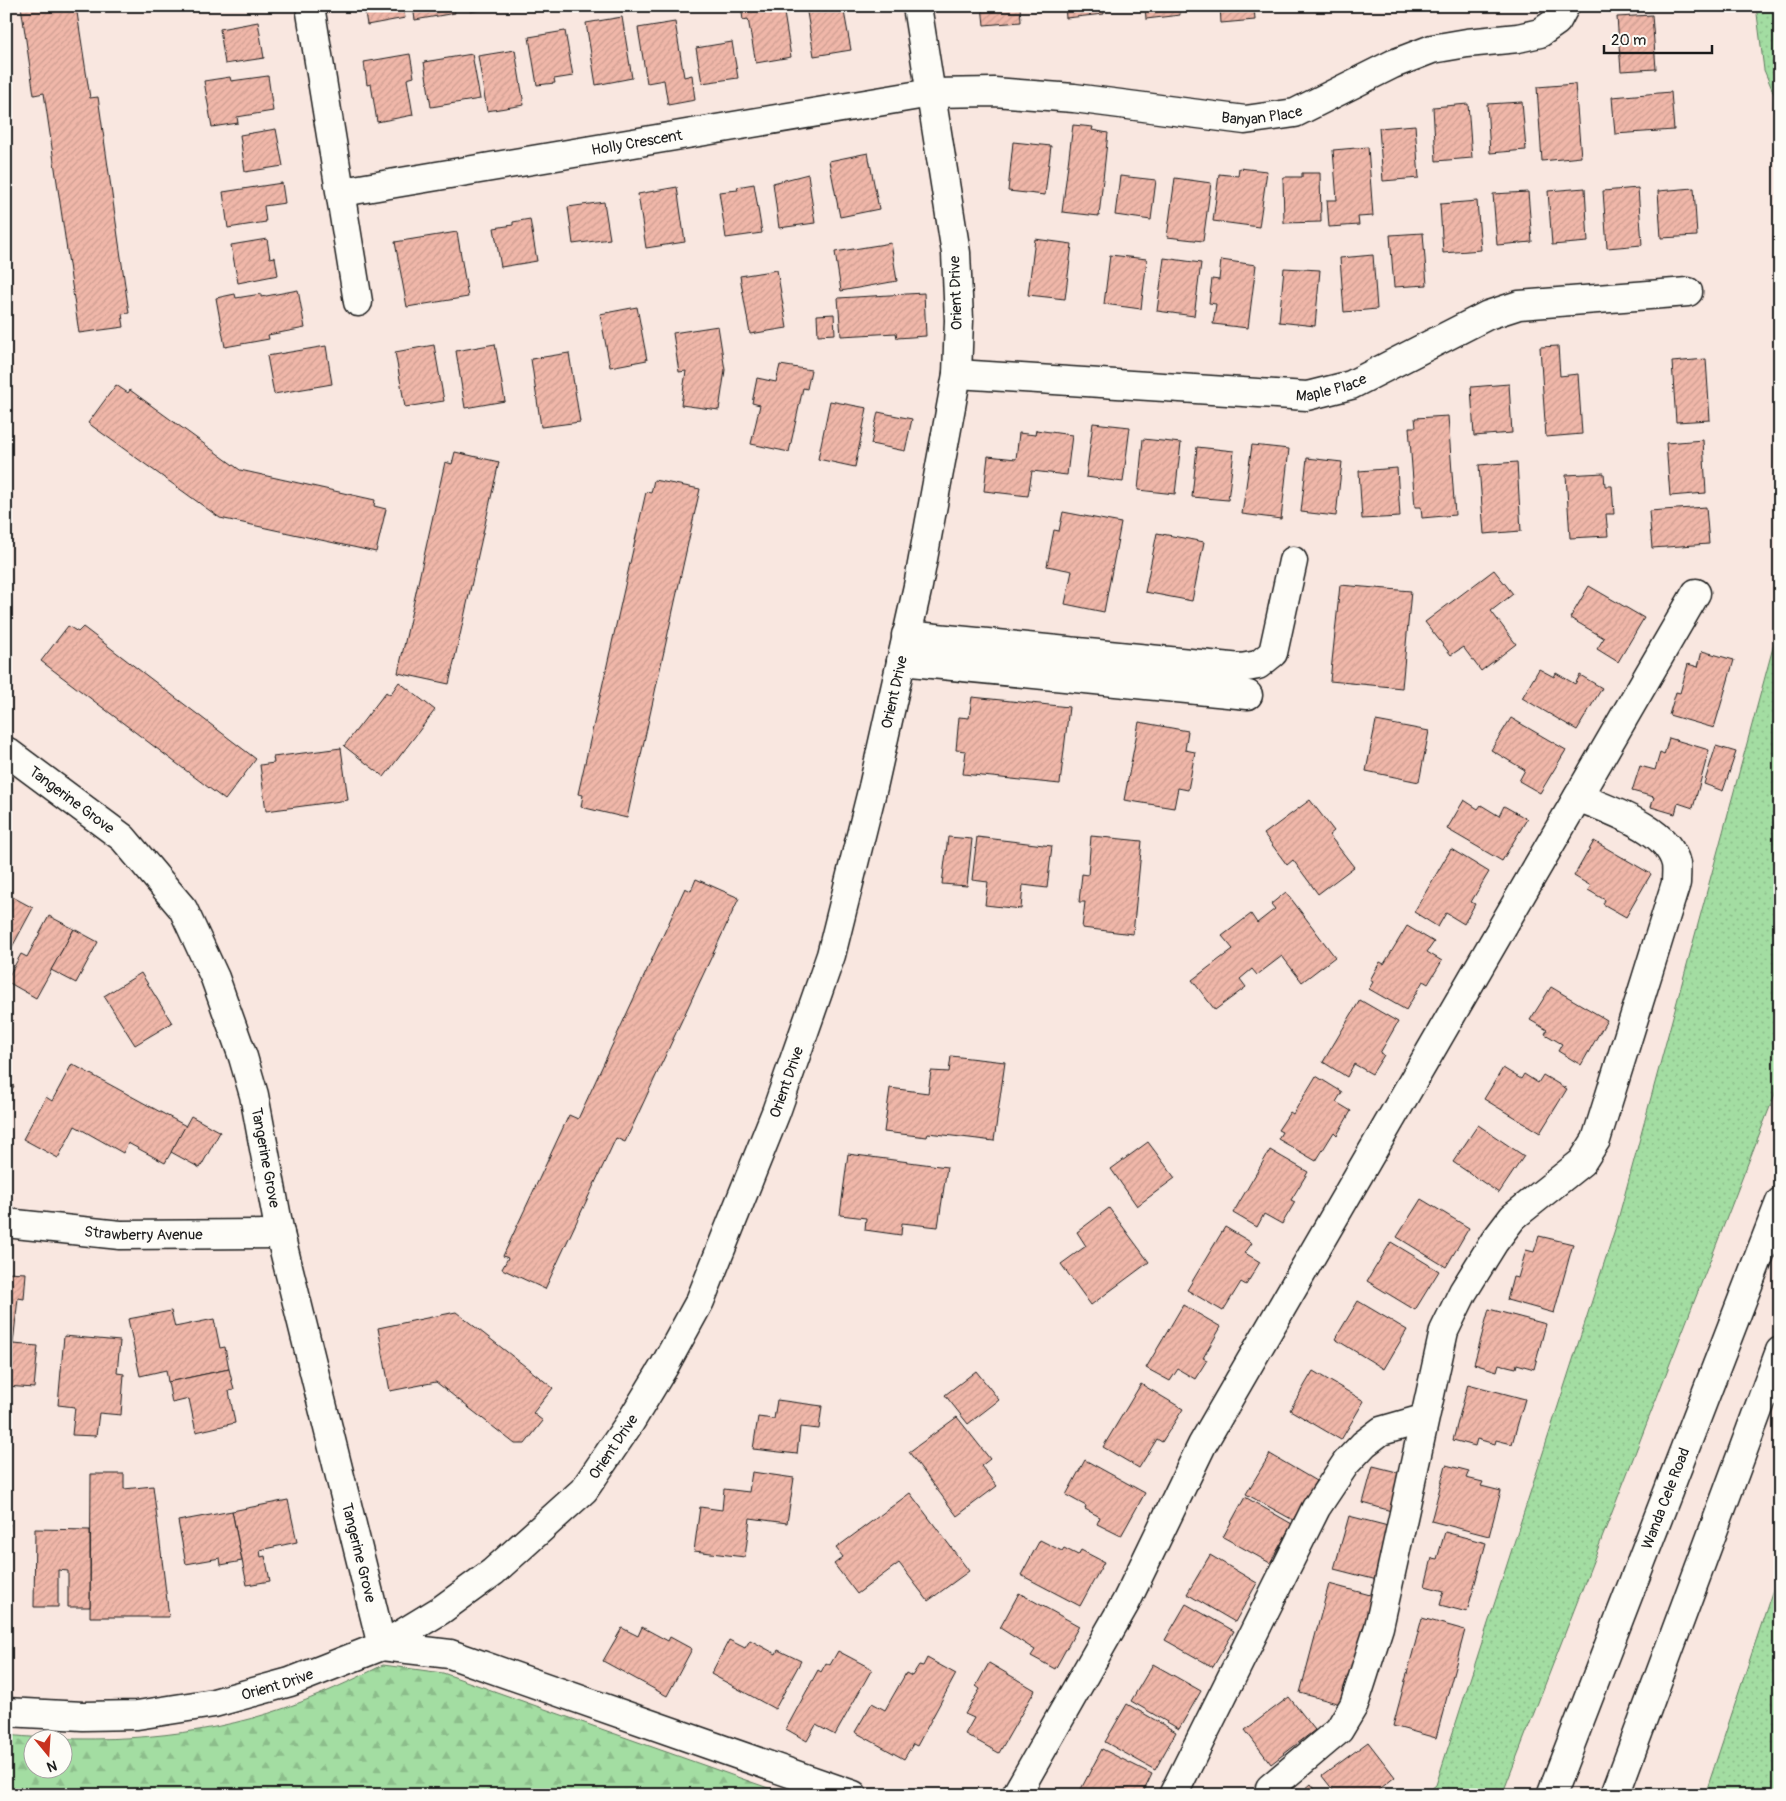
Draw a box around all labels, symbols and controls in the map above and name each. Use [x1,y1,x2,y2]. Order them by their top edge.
scale bar [1604,22,1711,54]
text: 20 m [1611,31,1646,50]
street label: Banyan Place [1220,101,1307,130]
street label: Holly Crescent [590,125,685,159]
street label: Orient Drive [945,255,967,330]
street label: Maple Place [1295,369,1371,405]
street label: Orient Drive [877,653,912,731]
street label: Tangerine Grove [25,762,119,838]
street label: Orient Drive [765,1043,808,1121]
street label: Tangerine Grove [247,1106,285,1210]
street label: Strawberry Avenue [83,1222,203,1245]
street label: Orient Drive [585,1410,643,1483]
street label: Wanda Cele Road [1637,1445,1694,1552]
street label: Tangerine Grove [337,1501,381,1605]
street label: Orient Drive [239,1664,317,1704]
north arrow [22,1728,72,1778]
text: N [45,1756,59,1775]

